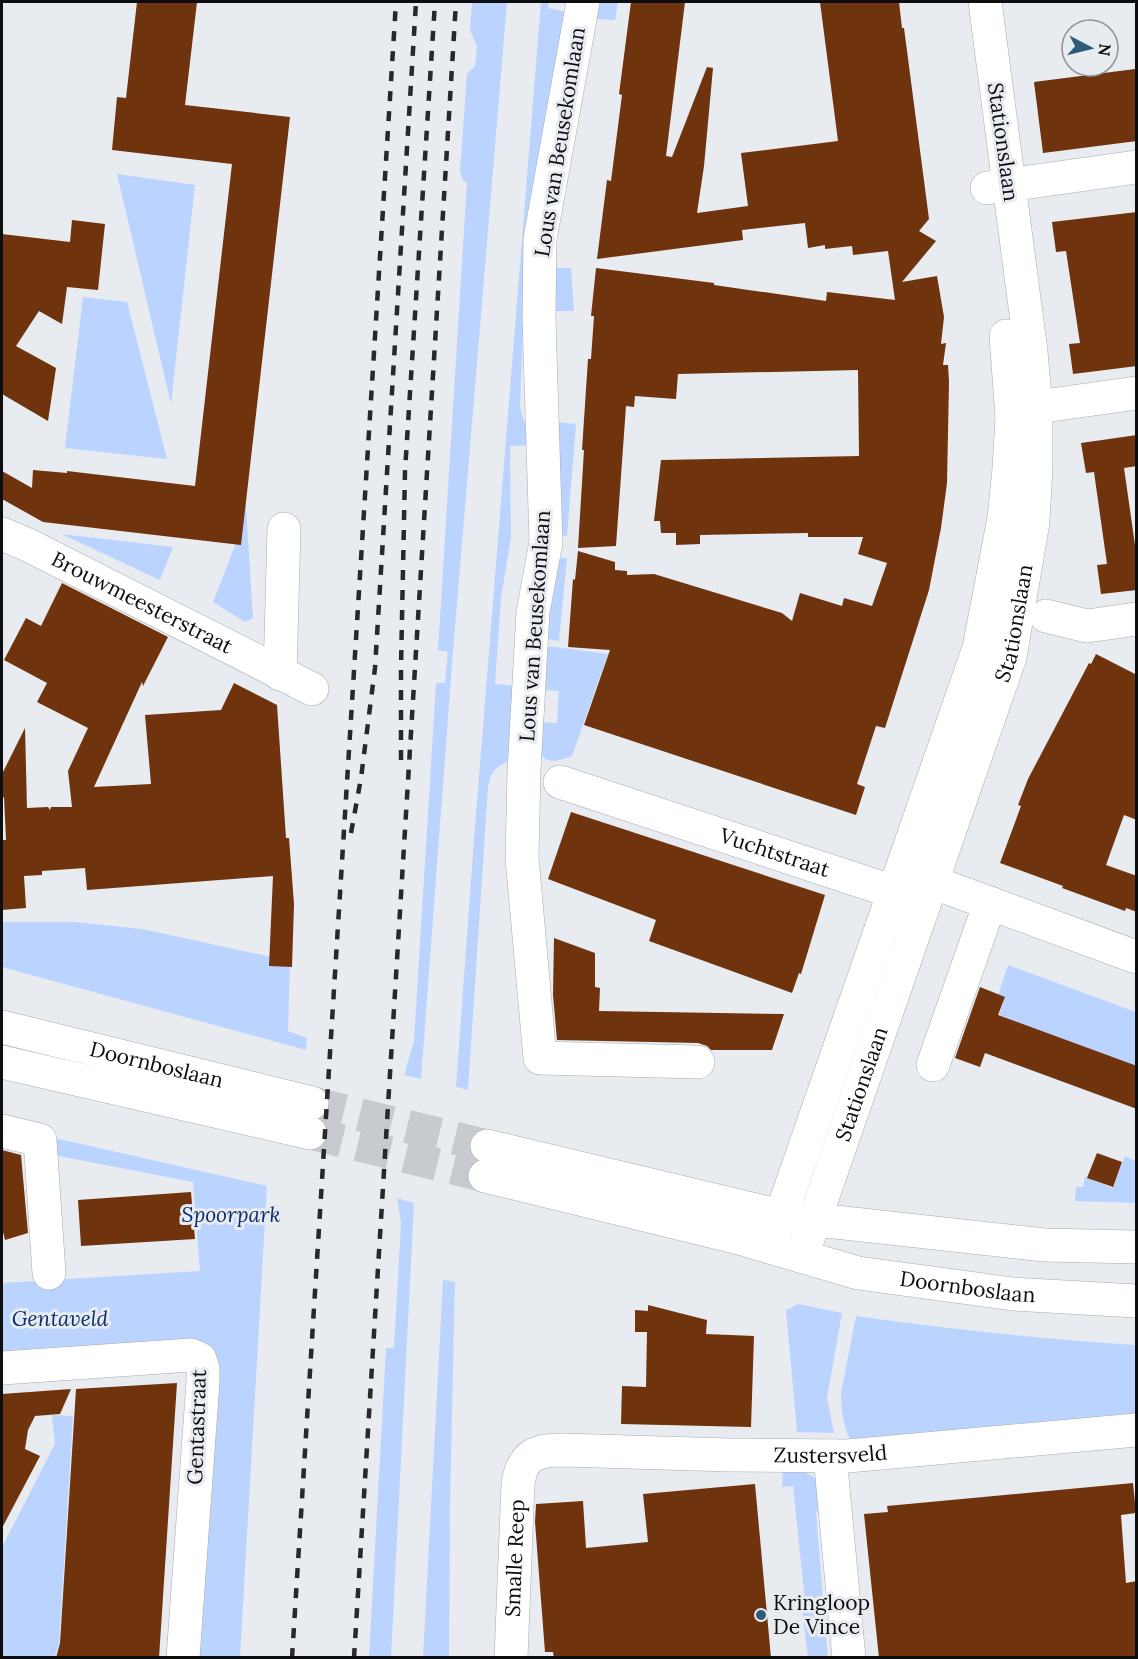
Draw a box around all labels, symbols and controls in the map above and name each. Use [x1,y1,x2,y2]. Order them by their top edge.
north arrow [1060,18,1120,78]
street label: Lous van Beusekomlaan [528,25,591,259]
text: N [1094,42,1116,57]
street label: Stationslaan [982,81,1025,203]
street label: Lous van Beusekomlaan [513,509,556,743]
street label: Brouwmeesterstraat [47,545,238,660]
street label: Stationslaan [988,562,1039,686]
street label: Vuchtstraat [715,821,834,883]
street label: Stationslaan [829,1023,894,1145]
street label: Doornboslaan [87,1035,226,1094]
park label: Spoorpark [182,1201,281,1228]
street label: Doornboslaan [898,1265,1036,1308]
park label: Gentaveld [12,1305,109,1332]
street label: Gentastraat [181,1368,212,1485]
street label: Zustersveld [774,1439,888,1469]
street label: Smalle Reep [499,1499,530,1618]
place label: Kringloop De Vince [773,1589,870,1640]
marker: Kringloop De Vince [754,1608,768,1622]

